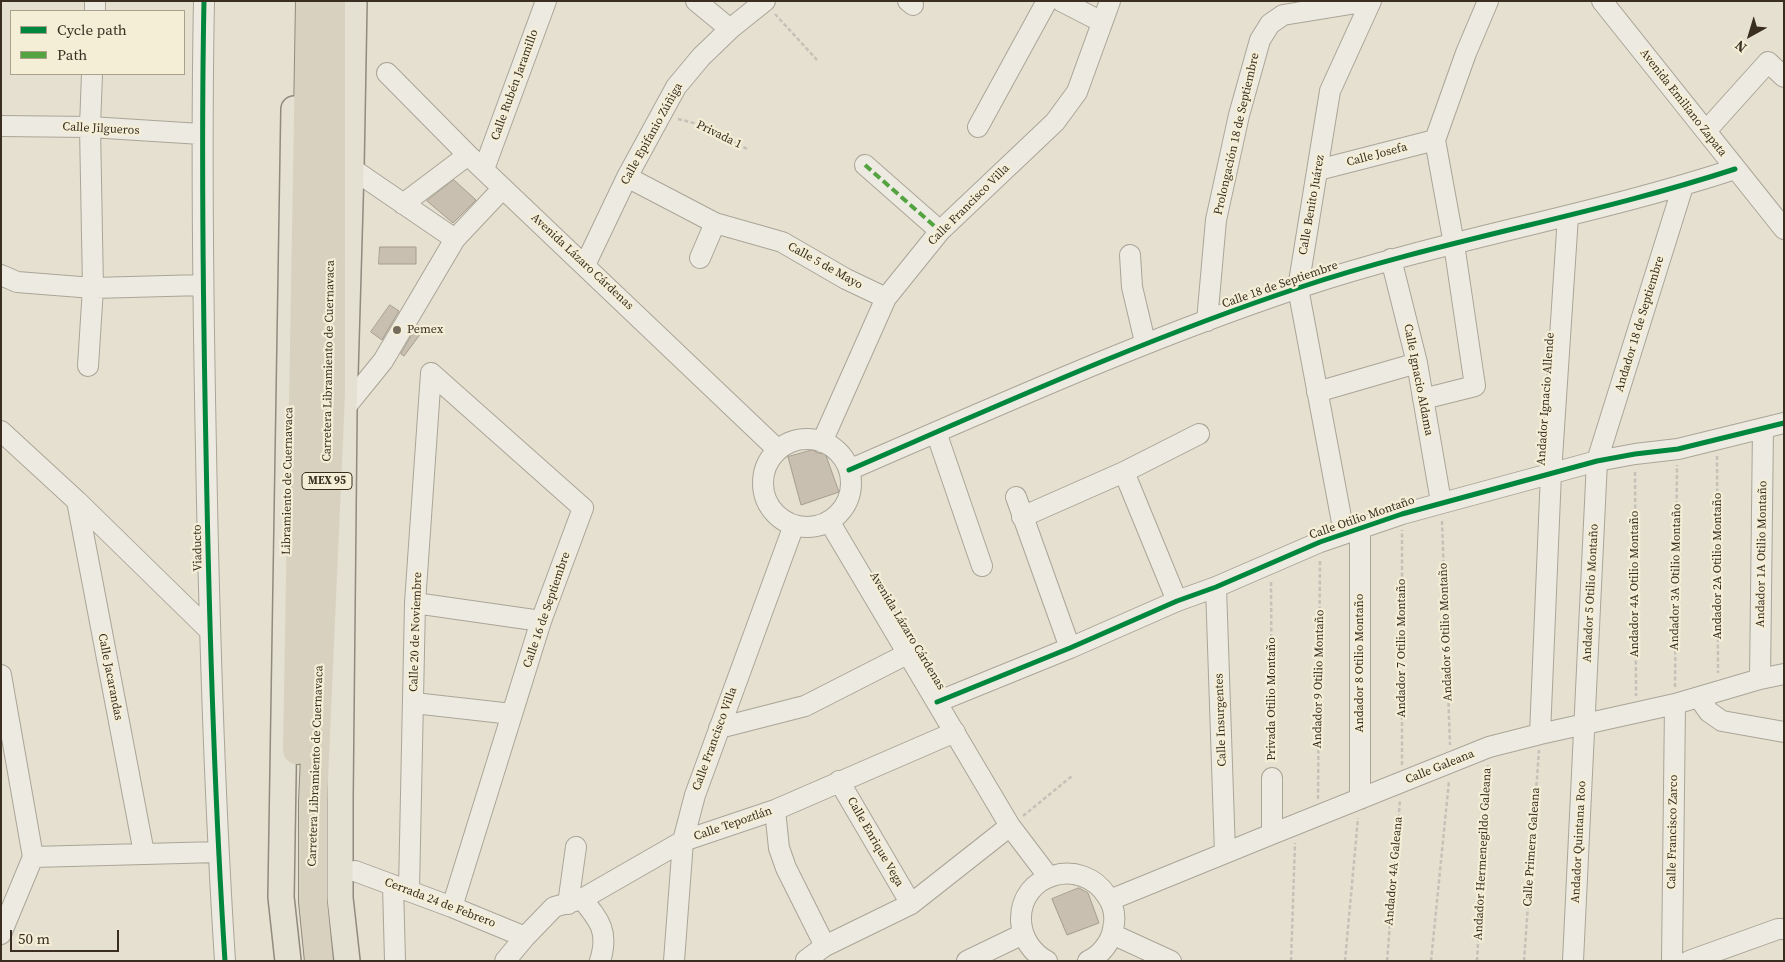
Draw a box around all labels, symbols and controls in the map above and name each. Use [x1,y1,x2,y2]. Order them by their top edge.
legend [10,10,185,75]
north arrow [1725,10,1775,60]
text: Cycle path [57,19,127,40]
street label: Calle Rubén Jaramillo [488,28,542,142]
text: N [1730,36,1751,58]
text: Path [57,44,87,65]
street label: Avenida Emiliano Zapata [1636,46,1730,160]
street label: Prolongación 18 de Septiembre [1211,52,1263,216]
street label: Calle Epifanio Zúñiga [618,81,686,187]
street label: Privada 1 [694,118,744,152]
street label: Calle Jilgueros [62,120,140,138]
street label: Calle Josefa [1345,140,1409,170]
street label: Calle Benito Juárez [1296,154,1328,256]
street label: Calle Francisco Villa [925,161,1013,249]
street label: Avenida Lázaro Cárdenas [528,211,636,313]
street label: Calle 5 de Mayo [785,240,865,292]
street label: Andador 18 de Septiembre [1612,254,1668,394]
street label: Calle 18 de Septiembre [1220,258,1340,312]
street label: Carretera Libramiento de Cuernavaca [320,260,338,462]
place label: Pemex [407,323,443,337]
street label: Calle Ignacio Aldama [1400,323,1436,437]
marker: Pemex [391,324,403,336]
street label: Andador Ignacio Allende [1534,332,1558,466]
street label: Libramiento de Cuernavaca [280,407,296,555]
road number: MEX 95 [302,472,352,490]
street label: Andador 1A Otilio Montaño [1754,481,1770,627]
street label: Calle Otilio Montaño [1307,493,1417,543]
street label: Andador 2A Otilio Montaño [1711,493,1725,639]
street label: Andador 3A Otilio Montaño [1668,504,1684,650]
street label: Andador 4A Otilio Montaño [1628,511,1642,657]
street label: Andador 5 Otilio Montaño [1580,523,1602,663]
street label: Viaducto [190,524,206,572]
street label: Calle 16 de Septiembre [520,550,574,670]
street label: Andador 6 Otilio Montaño [1436,562,1456,702]
street label: Avenida Lázaro Cárdenas [866,570,948,692]
street label: Calle 20 de Noviembre [407,572,425,692]
street label: Andador 7 Otilio Montaño [1395,579,1409,717]
street label: Andador 8 Otilio Montaño [1353,594,1367,732]
street label: Andador 9 Otilio Montaño [1311,609,1327,749]
street label: Calle Jacarandas [95,632,125,722]
street label: Privada Otilio Montaño [1265,637,1279,761]
street label: Carretera Libramiento de Cuernavaca [305,665,327,867]
street label: Calle Insurgentes [1212,673,1230,767]
street label: Calle Francisco Villa [690,685,740,793]
street label: Calle Galeana [1403,747,1477,787]
street label: Andador Hermenegildo Galeana [1471,767,1495,941]
street label: Calle Francisco Zarco [1665,775,1681,889]
street label: Andador Quintana Roo [1569,780,1589,904]
street label: Calle Primera Galeana [1521,787,1543,907]
street label: Calle Enrique Vega [844,795,906,889]
street label: Calle Tepoztlán [692,804,774,844]
street label: Andador 4A Galeana [1382,816,1406,926]
street label: Cerrada 24 de Febrero [382,875,498,931]
scale bar [12,920,121,952]
text: 50 m [18,928,50,949]

